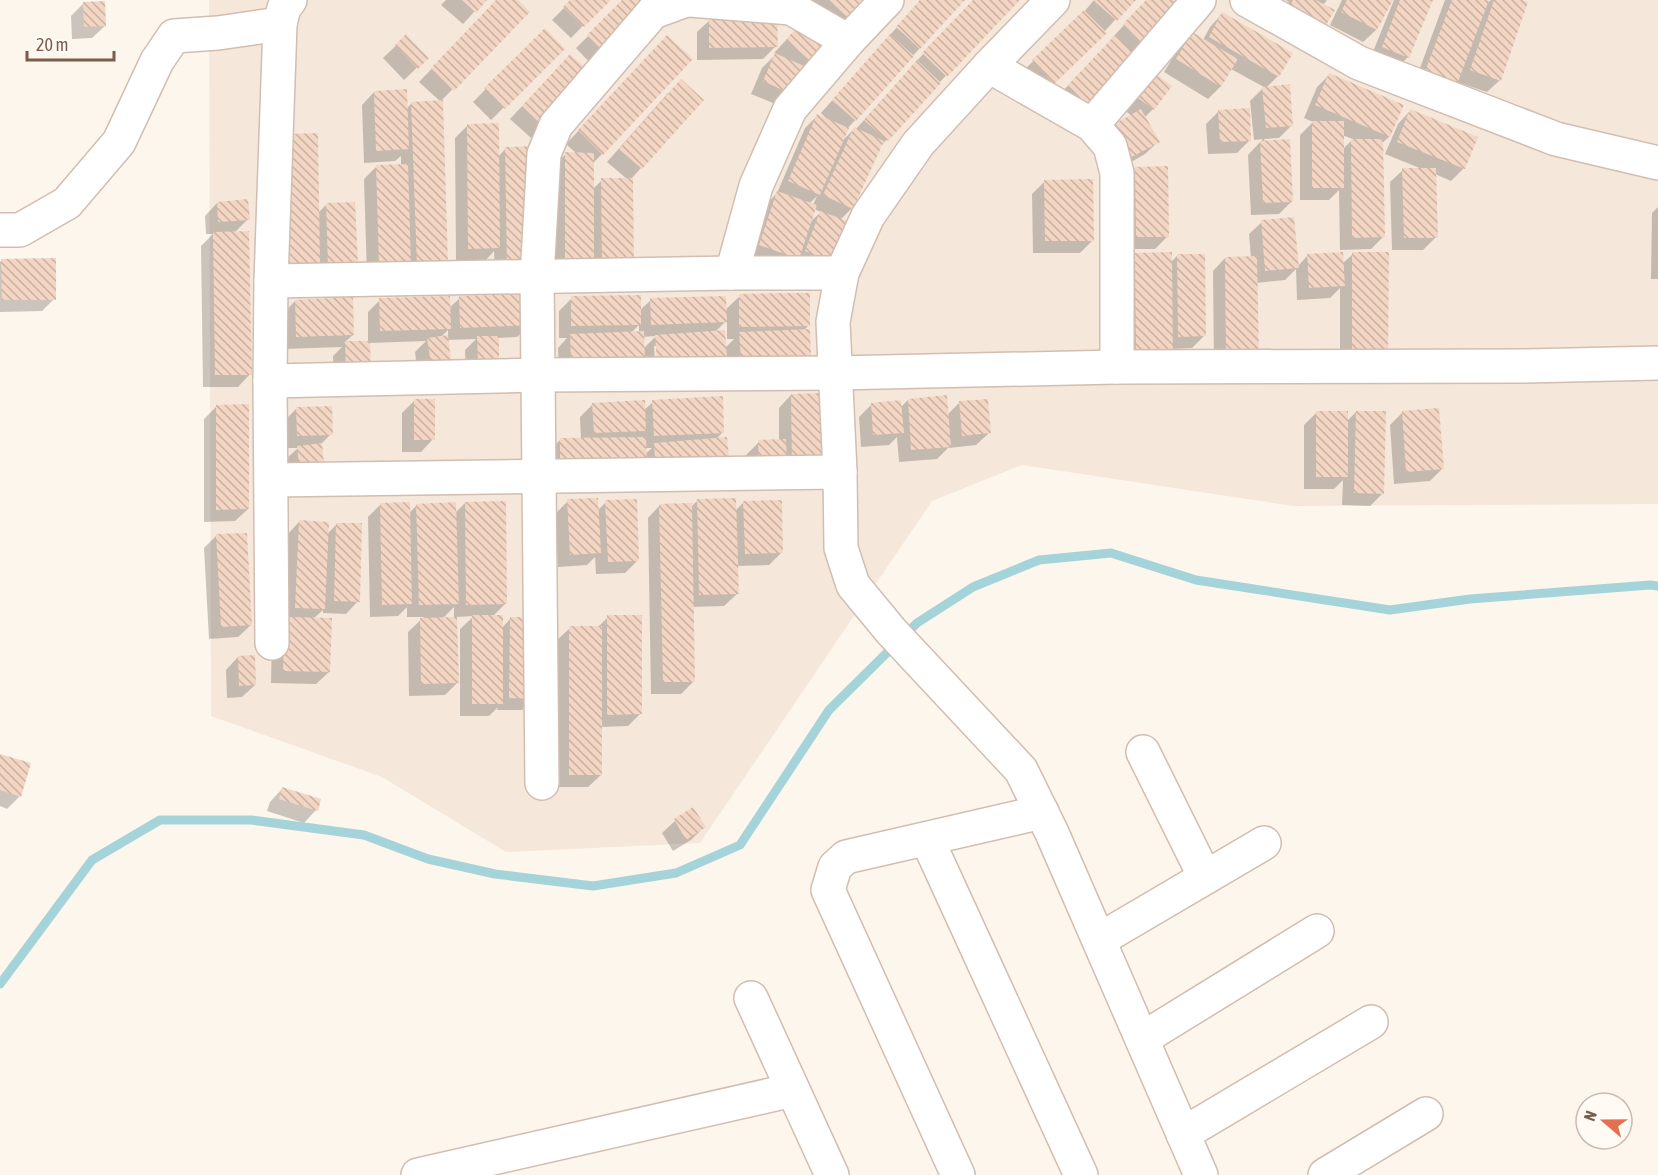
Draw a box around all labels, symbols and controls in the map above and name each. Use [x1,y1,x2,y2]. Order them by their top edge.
scale bar [27,24,114,62]
text: 20 m [36,34,68,55]
north arrow [1574,1091,1634,1151]
text: N [1580,1108,1600,1123]

